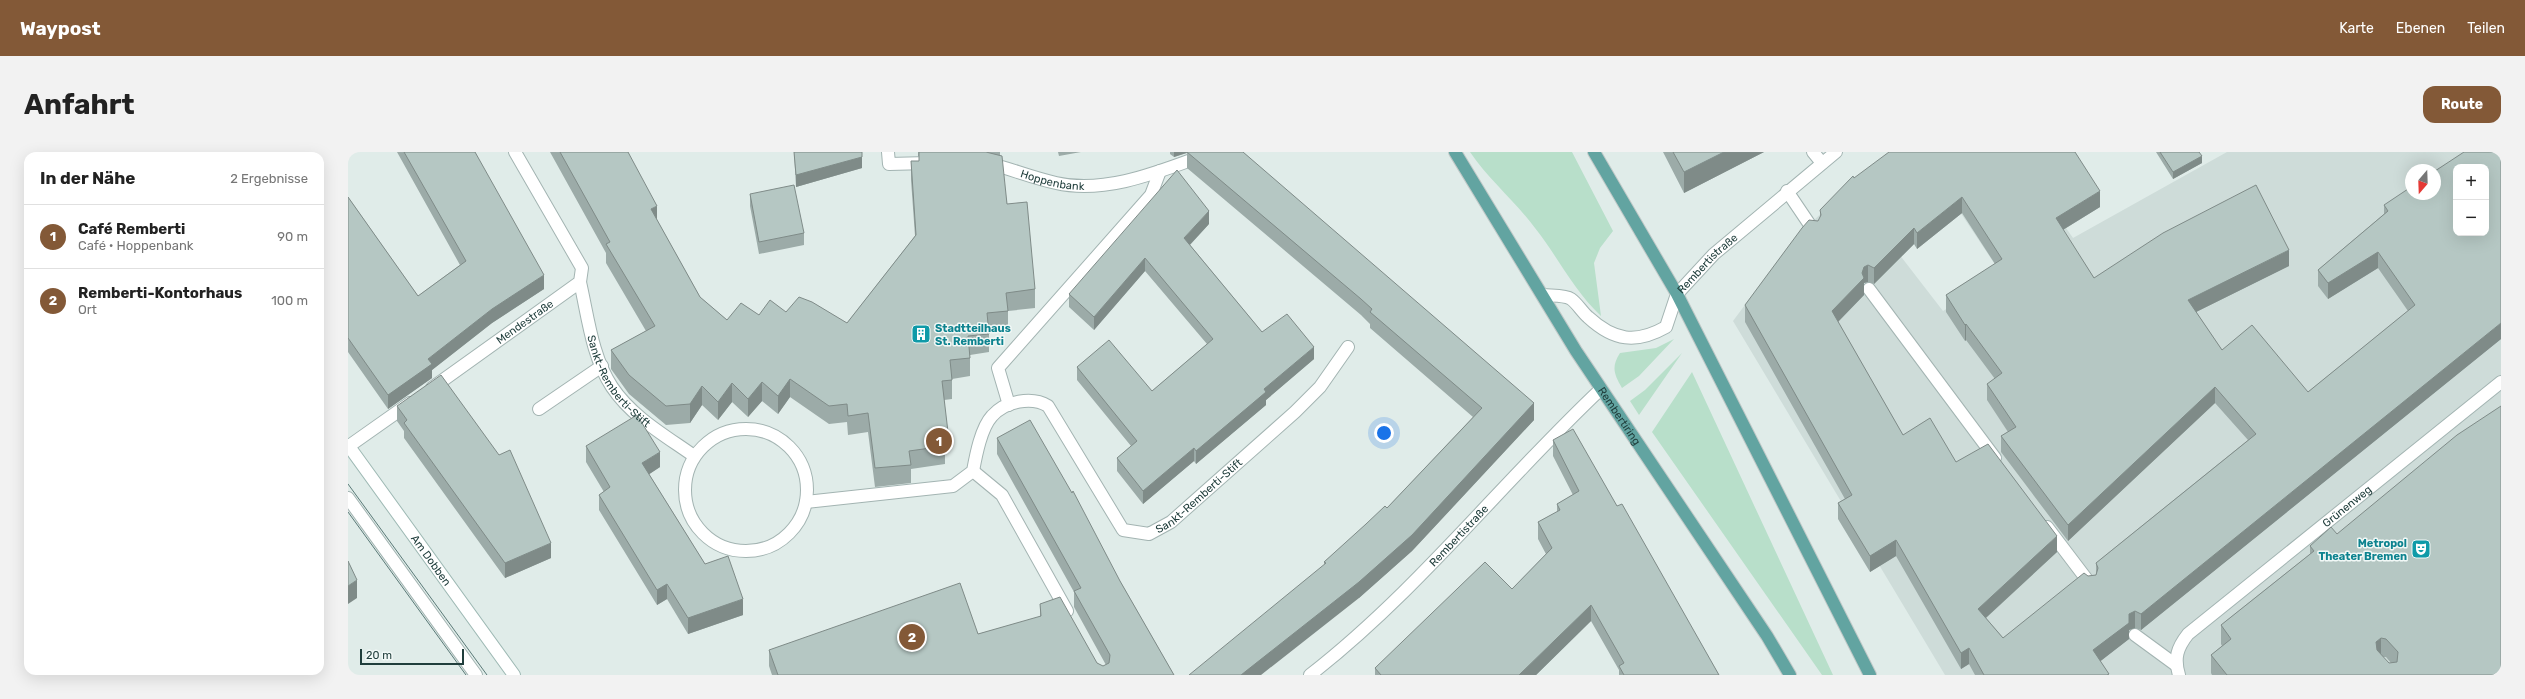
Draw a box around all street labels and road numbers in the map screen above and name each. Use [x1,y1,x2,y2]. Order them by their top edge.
street label: Hoppenbank [1019,167,1085,193]
street label: Rembertistraße [1674,231,1740,296]
street label: Mendestraße [494,297,556,346]
street label: Sankt-Remberti-Stift [585,334,654,430]
street label: Rembertiring [1595,384,1644,447]
street label: Sankt-Remberti-Stift [1153,455,1245,536]
street label: Grünenweg [2320,482,2374,530]
street label: Rembertistraße [1426,502,1491,569]
street label: Am Dobben [408,532,454,588]

